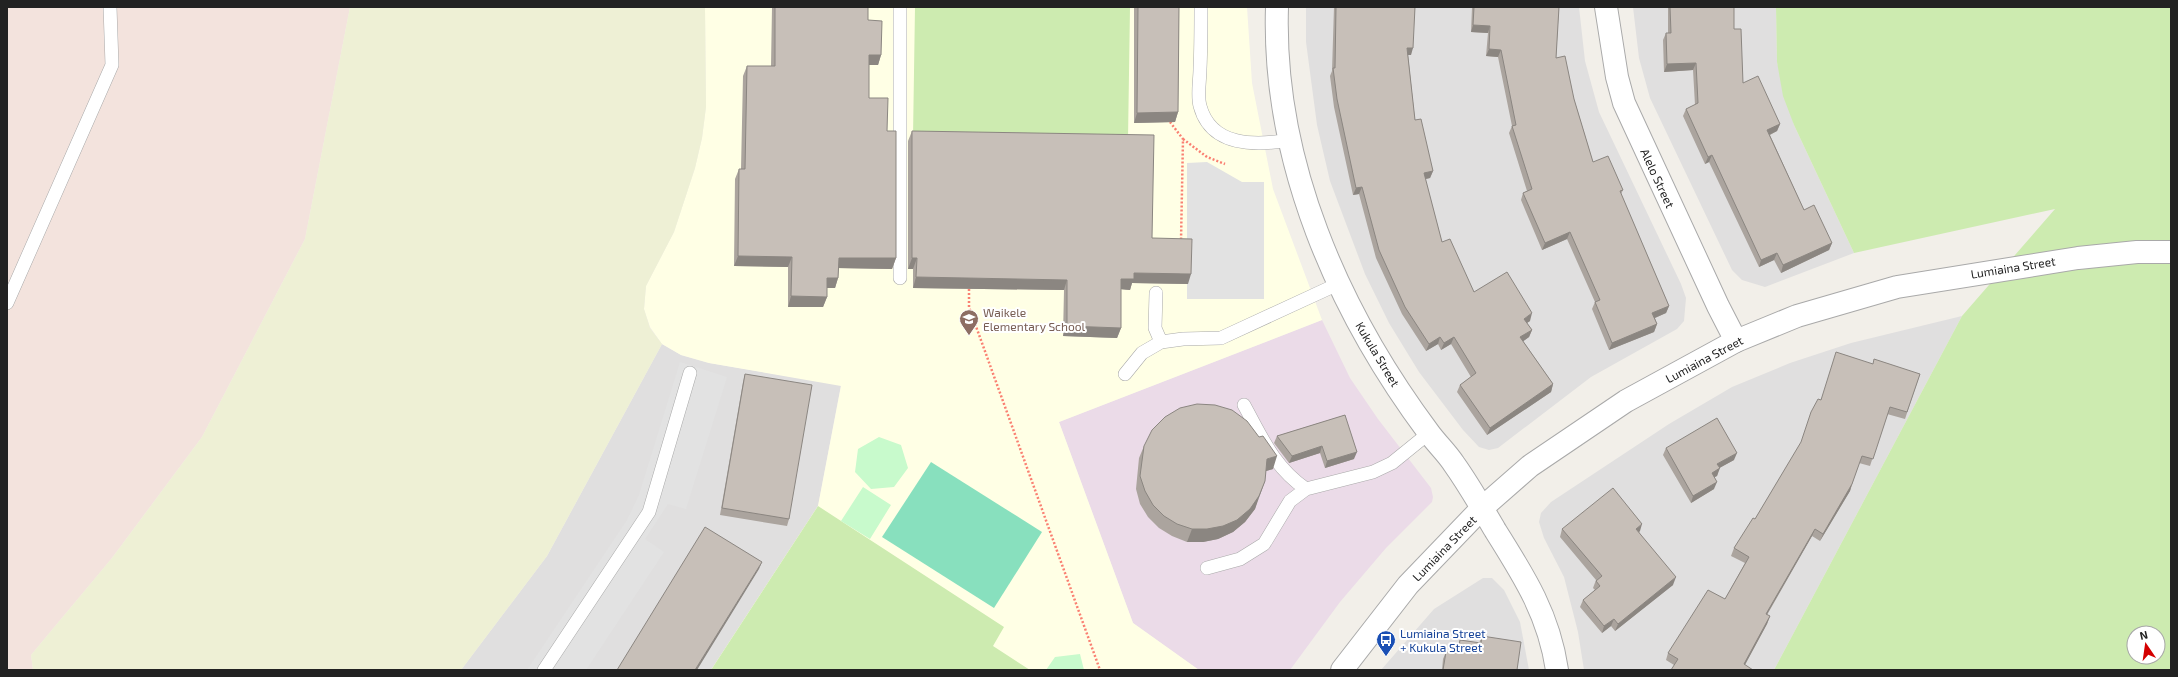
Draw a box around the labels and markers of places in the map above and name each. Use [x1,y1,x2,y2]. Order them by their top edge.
place label: Waikele Elementary School [983,305,1086,333]
school or university icon: Waikele Elementary School [958,308,980,336]
place label: Lumiaina Street + Kukula Street [1400,626,1486,654]
bus stop icon: Lumiaina Street + Kukula Street [1375,629,1397,657]

